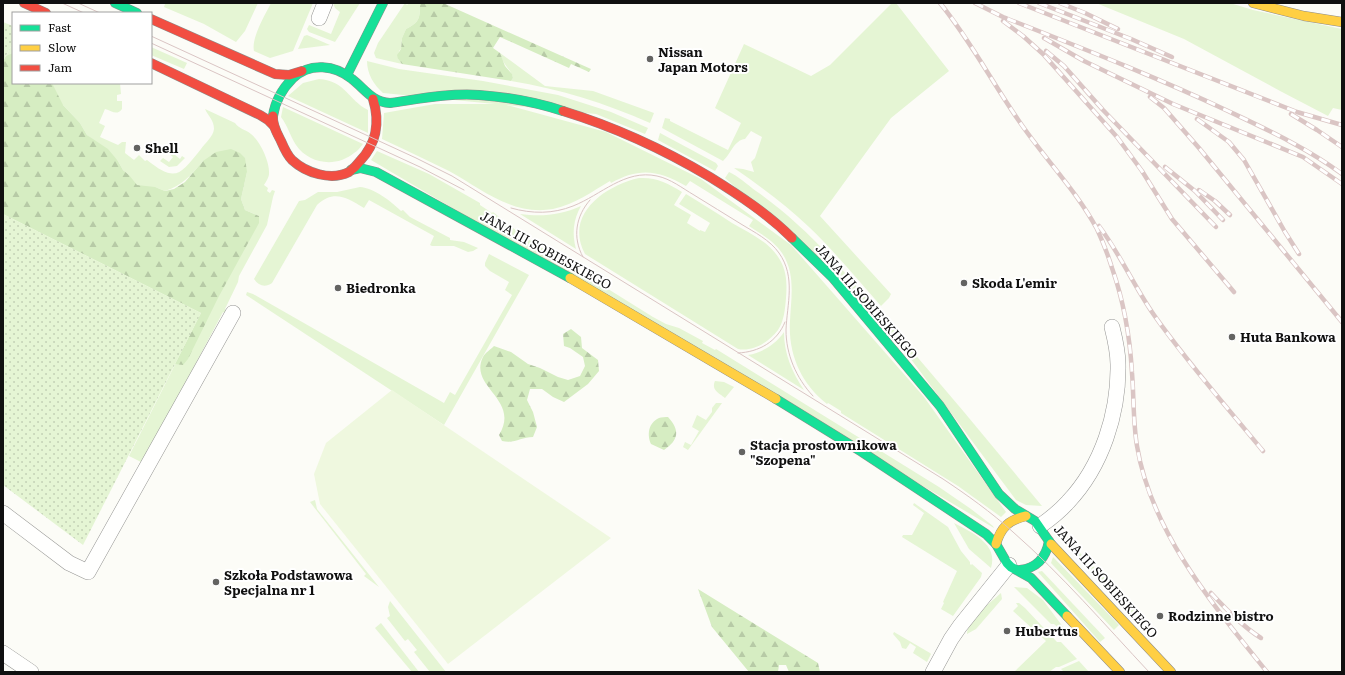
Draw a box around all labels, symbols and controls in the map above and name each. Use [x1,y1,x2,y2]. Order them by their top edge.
legend [12,12,152,84]
text: Fast [48,18,72,36]
text: Slow [48,38,77,56]
place label: Nissan Japan Motors [658,42,748,76]
marker: Nissan Japan Motors [645,54,655,64]
text: Jam [48,58,73,76]
place label: Shell [145,138,179,157]
marker: Shell [132,143,142,153]
street label: JANA III SOBIESKIEGO [477,206,615,294]
street label: JANA III SOBIESKIEGO [812,239,923,363]
place label: Skoda L'emir [972,273,1057,292]
place label: Biedronka [346,278,416,297]
marker: Skoda L'emir [959,278,969,288]
marker: Biedronka [333,283,343,293]
place label: Huta Bankowa [1240,327,1336,346]
marker: Huta Bankowa [1227,332,1237,342]
place label: Stacja prostownikowa "Szopena" [750,435,897,469]
marker: Stacja prostownikowa "Szopena" [737,447,747,457]
street label: JANA III SOBIESKIEGO [1050,520,1163,642]
place label: Szkoła Podstawowa Specjalna nr 1 [224,565,353,599]
marker: Szkoła Podstawowa Specjalna nr 1 [211,577,221,587]
place label: Rodzinne bistro [1168,606,1274,625]
marker: Rodzinne bistro [1155,611,1165,621]
place label: Hubertus [1015,621,1078,640]
marker: Hubertus [1002,626,1012,636]

